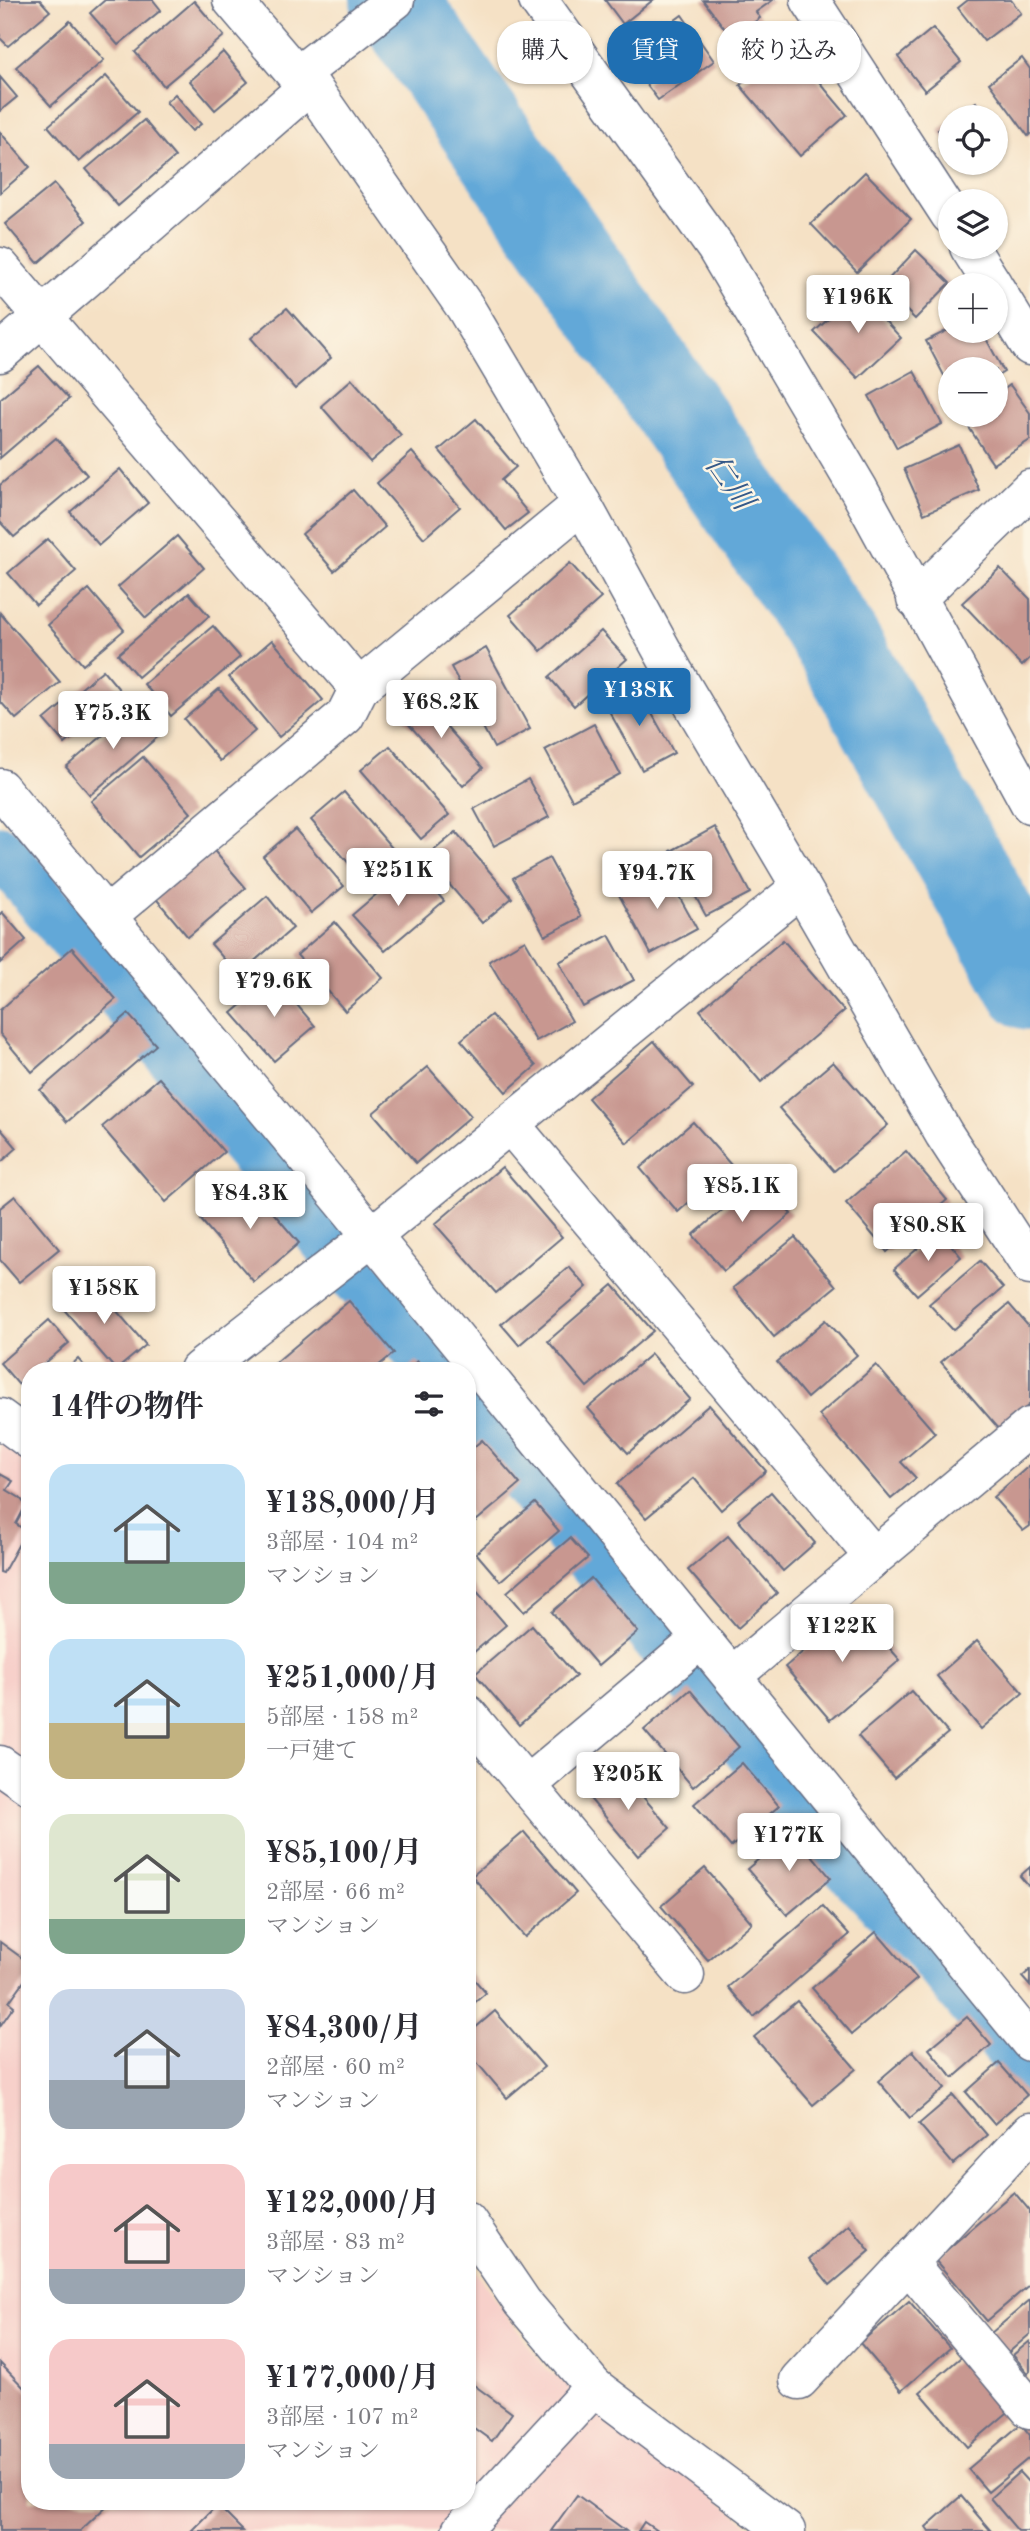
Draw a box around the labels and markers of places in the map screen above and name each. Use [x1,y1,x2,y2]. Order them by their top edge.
pin: ¥196K [809,276,907,335]
pin: ¥138K [590,668,688,728]
pin: ¥68.2K [384,680,498,740]
pin: ¥75.3K [56,692,170,751]
pin: ¥251K [349,848,447,908]
pin: ¥94.7K [600,852,714,911]
pin: ¥79.6K [217,960,331,1019]
pin: ¥85.1K [685,1164,799,1224]
pin: ¥84.3K [193,1172,307,1231]
pin: ¥80.8K [871,1204,985,1263]
pin: ¥158K [55,1266,153,1326]
pin: ¥122K [793,1604,891,1664]
pin: ¥205K [579,1752,677,1812]
pin: ¥177K [740,1814,838,1873]

